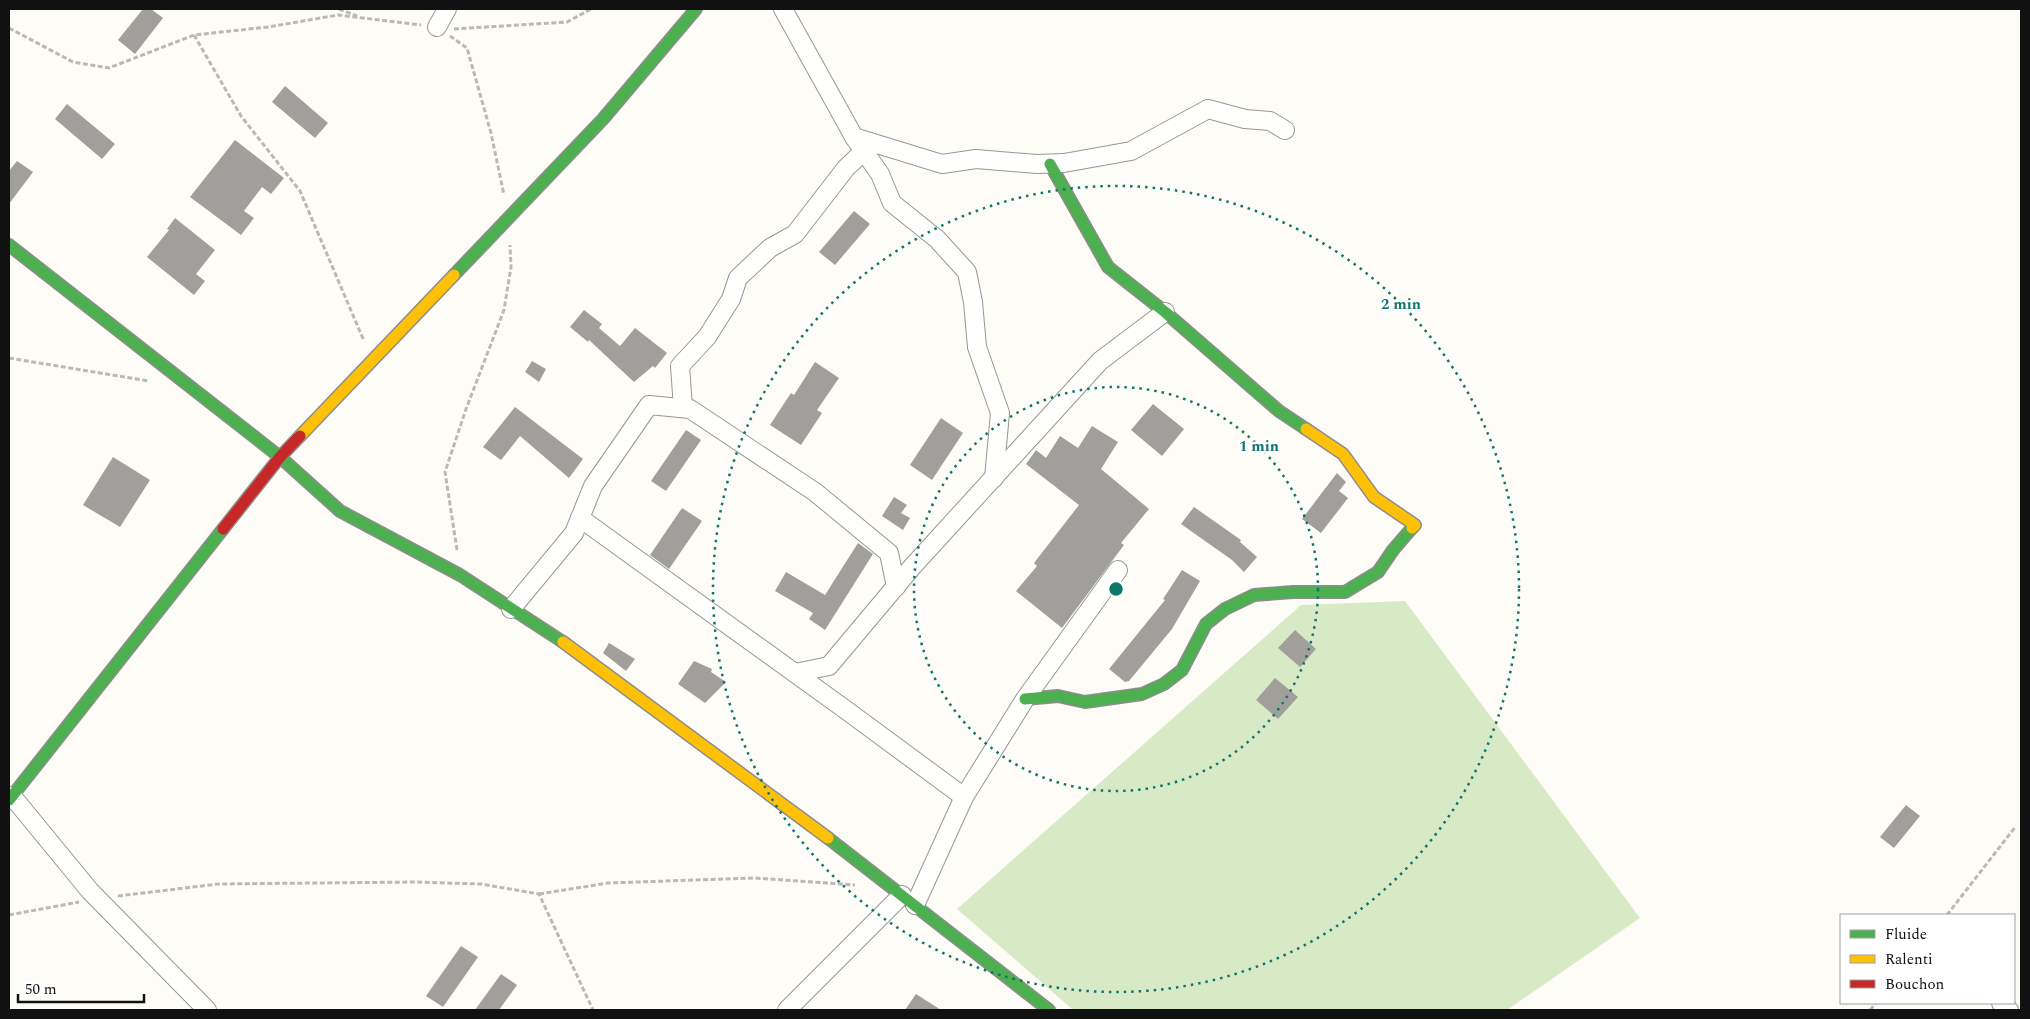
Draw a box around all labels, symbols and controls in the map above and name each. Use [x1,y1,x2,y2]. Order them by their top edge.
text: 2 min [1381,293,1421,316]
text: 1 min [1239,435,1279,458]
centre of rings [1107,580,1125,598]
legend [1840,914,2015,1004]
text: Fluide [1885,923,1927,946]
text: Ralenti [1885,948,1933,971]
scale bar [18,972,144,1004]
text: Bouchon [1885,973,1945,996]
text: 50 m [25,978,57,1001]

